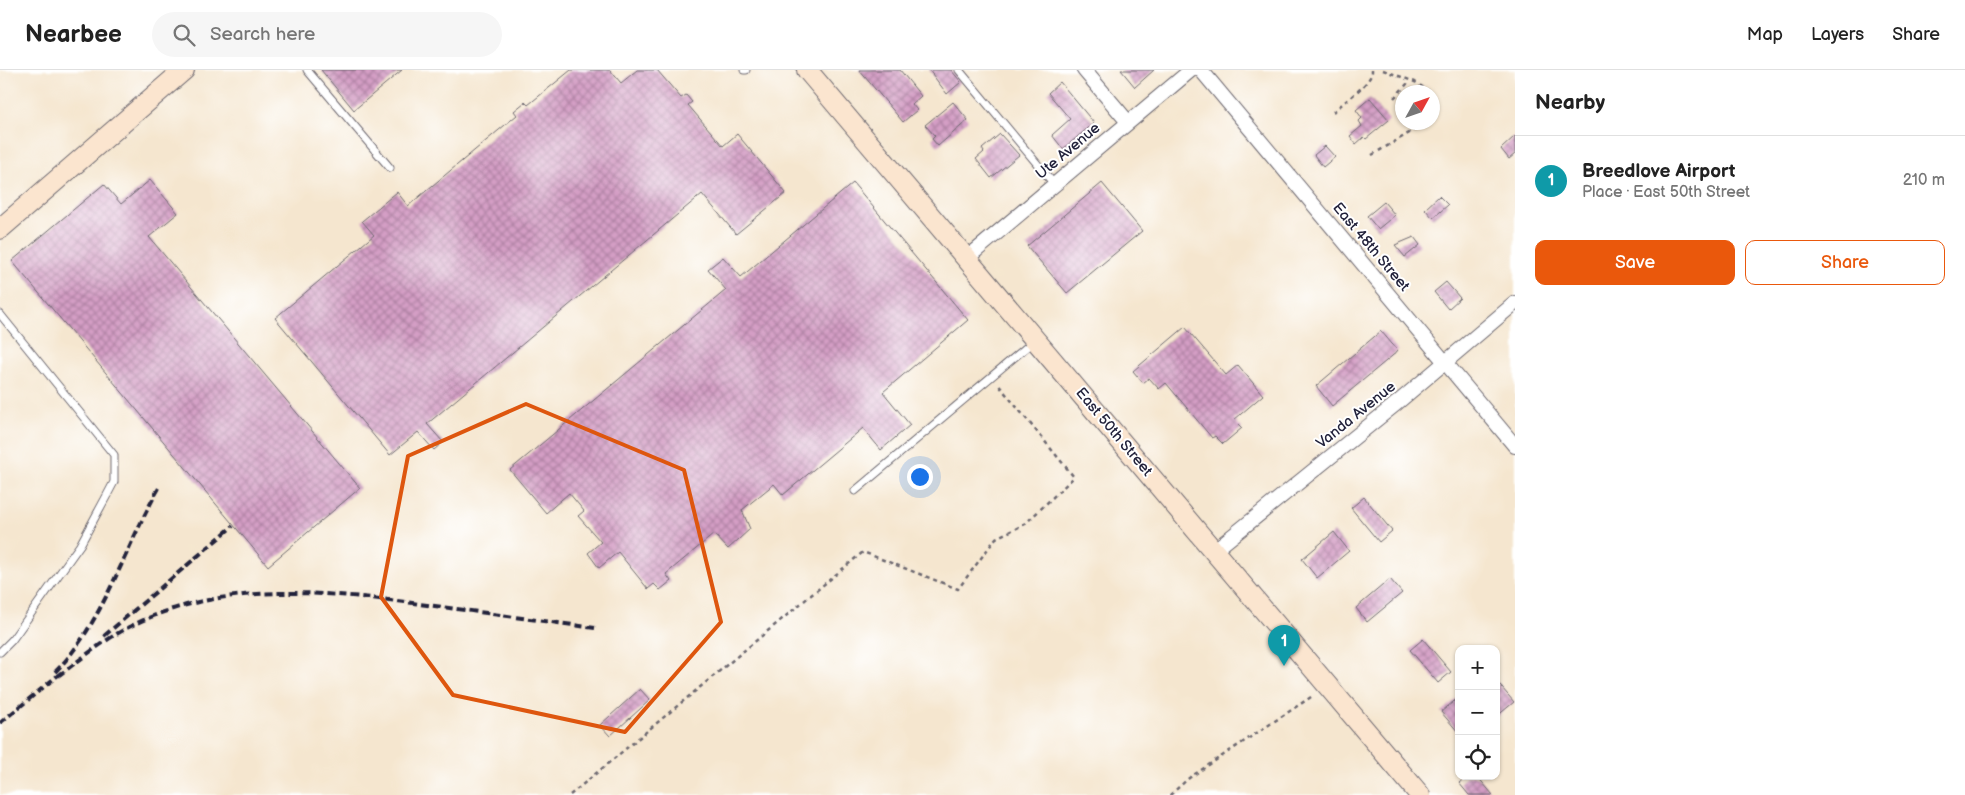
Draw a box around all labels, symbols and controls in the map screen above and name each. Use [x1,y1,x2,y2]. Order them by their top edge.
search box [152,12,502,57]
text: Nearbee [25,20,122,49]
icon: search [170,21,198,49]
text: Search here [210,23,315,46]
text: Map [1747,24,1783,45]
text: Layers [1811,24,1864,45]
text: Share [1892,24,1940,45]
north arrow [1395,85,1440,130]
text: Nearby [1535,90,1605,115]
street label: Ute Avenue [1032,118,1104,183]
text: Breedlove Airport [1582,160,1735,183]
text: 1 [1548,171,1554,190]
text: 210 m [1903,171,1945,190]
text: Place · East 50th Street [1582,183,1750,202]
street label: East 48th Street [1328,199,1414,296]
button: Save [1535,240,1735,285]
button: Share [1745,240,1945,285]
street label: Vanda Avenue [1313,377,1400,453]
street label: East 50th Street [1071,384,1157,480]
your location [907,464,933,490]
pin: 1 [1268,625,1300,666]
map controls [1455,645,1500,780]
button: + [1455,645,1500,690]
button: − [1455,690,1500,735]
button: locate [1455,735,1500,780]

